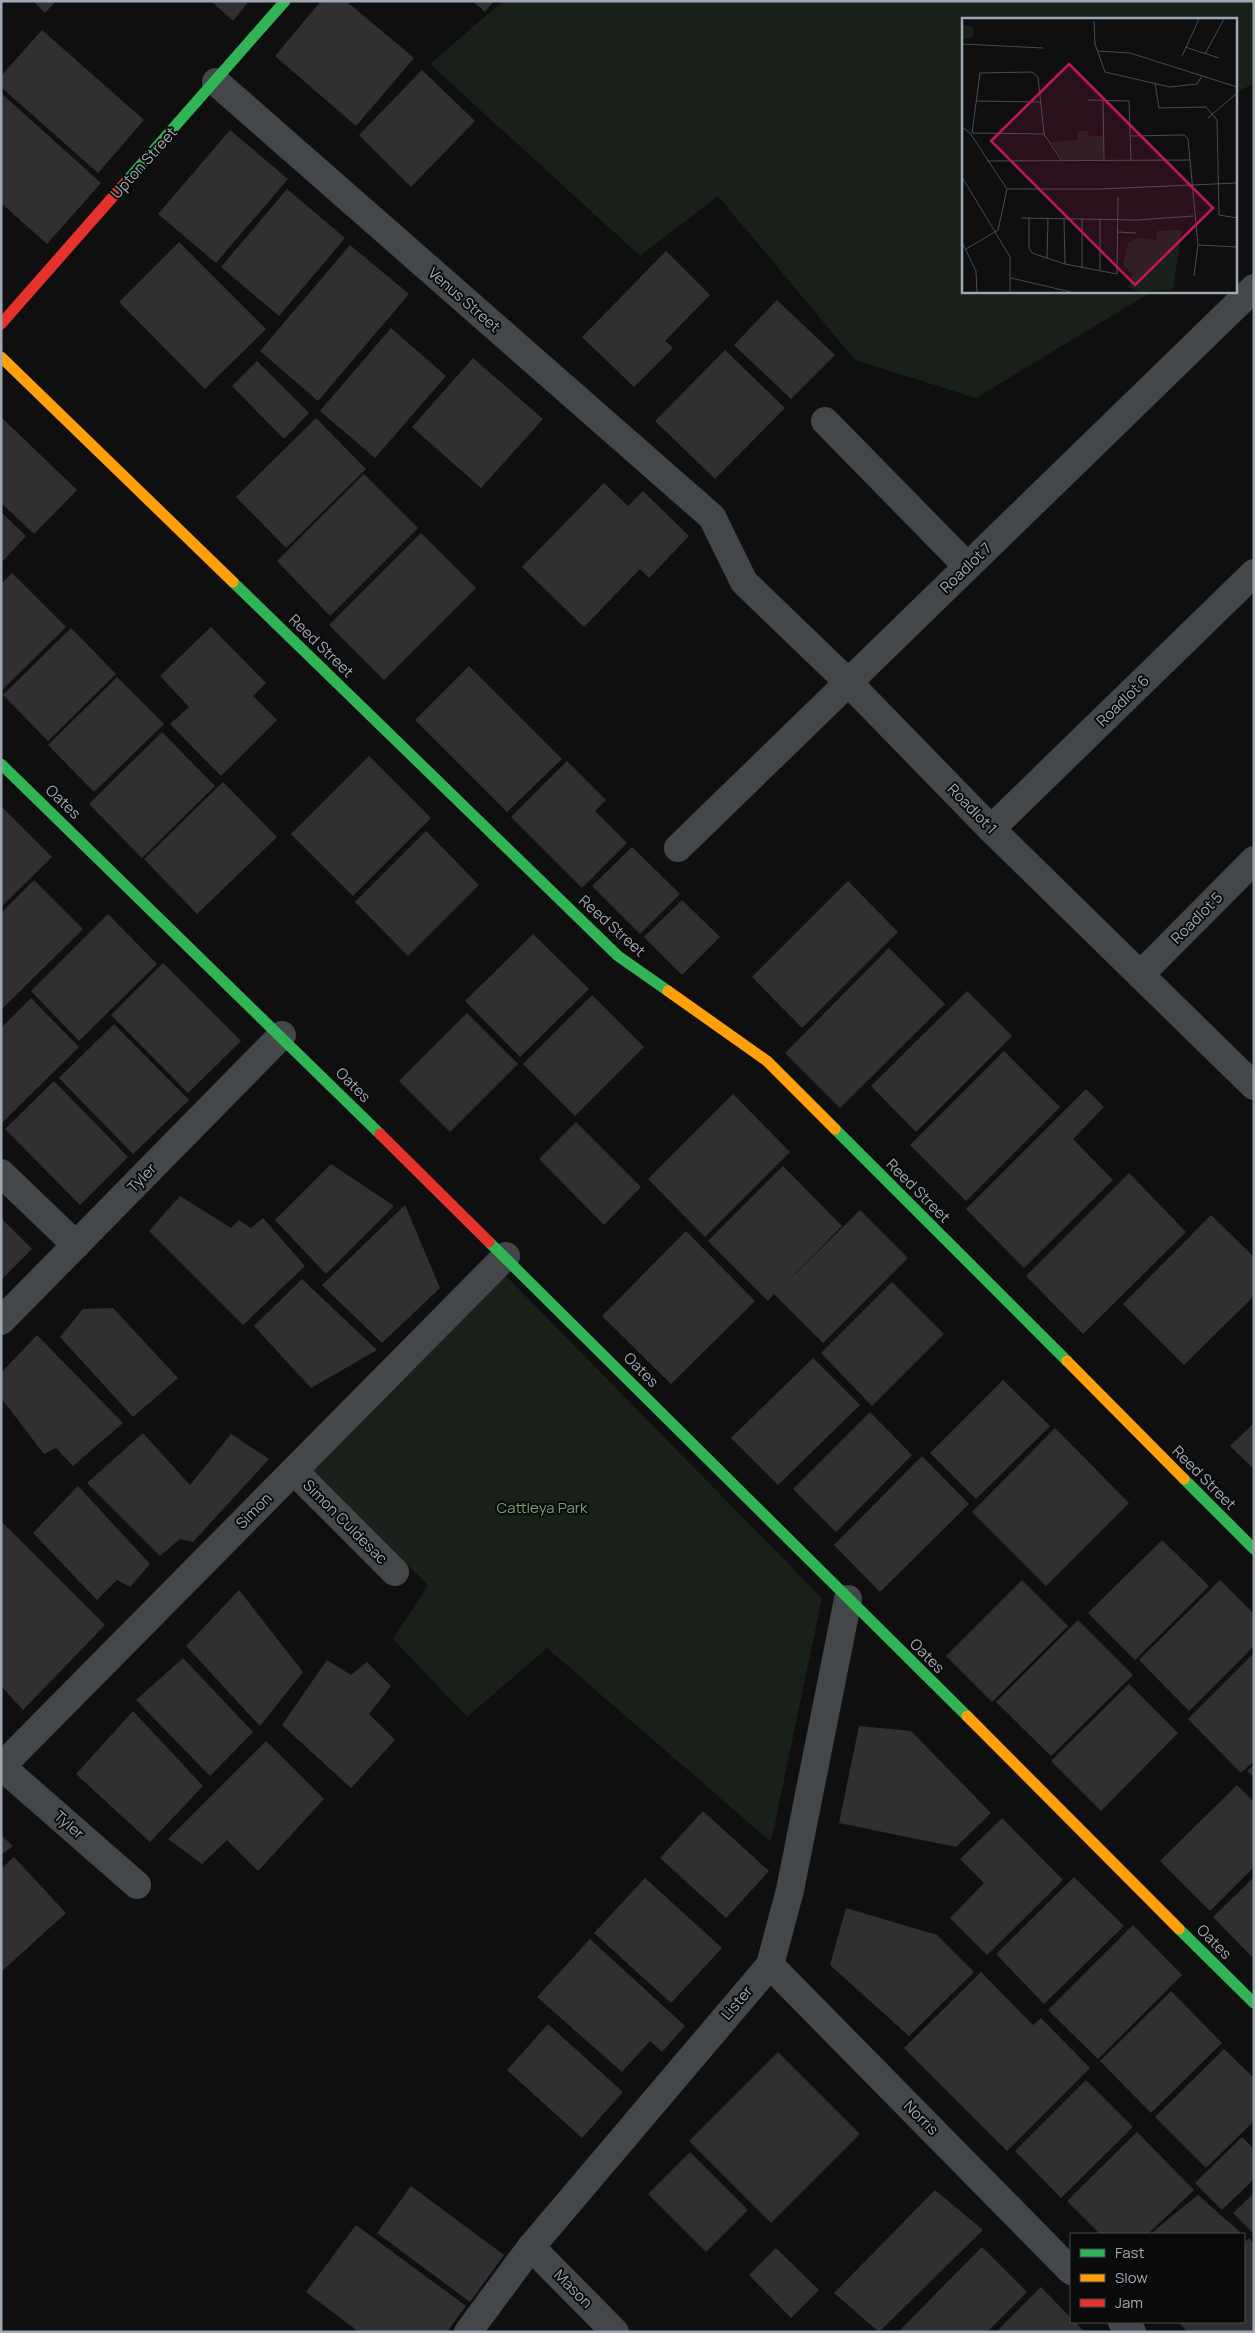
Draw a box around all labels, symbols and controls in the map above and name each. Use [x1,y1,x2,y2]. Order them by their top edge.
inset map [962,18,1238,292]
street label: Upton Street [106,122,182,203]
street label: Venus Street [424,262,505,337]
street label: Roadlot 7 [935,538,996,598]
street label: Reed Street [284,609,358,682]
street label: Roadlot 6 [1092,670,1154,731]
street label: Roadlot 1 [943,779,1002,839]
street label: Oates [41,780,86,824]
street label: Roadlot 5 [1166,887,1227,948]
street label: Reed Street [574,890,650,961]
street label: Oates [331,1063,376,1107]
street label: Reed Street [882,1154,955,1227]
street label: Tyler [122,1158,161,1197]
street label: Oates [619,1348,664,1392]
street label: Reed Street [1168,1441,1241,1514]
street label: Simon Culdesac [299,1475,392,1568]
street label: Simon [231,1488,276,1533]
park label: Cattleya Park [496,1497,588,1518]
street label: Oates [905,1634,950,1678]
street label: Tyler [50,1806,89,1844]
street label: Oates [1192,1920,1237,1964]
street label: Lister [716,1981,758,2024]
street label: Norris [899,2096,943,2140]
legend [1070,2233,1245,2323]
text: Fast [1115,2242,1144,2263]
street label: Mason [549,2265,597,2313]
text: Slow [1115,2267,1148,2288]
text: Jam [1115,2292,1143,2313]

